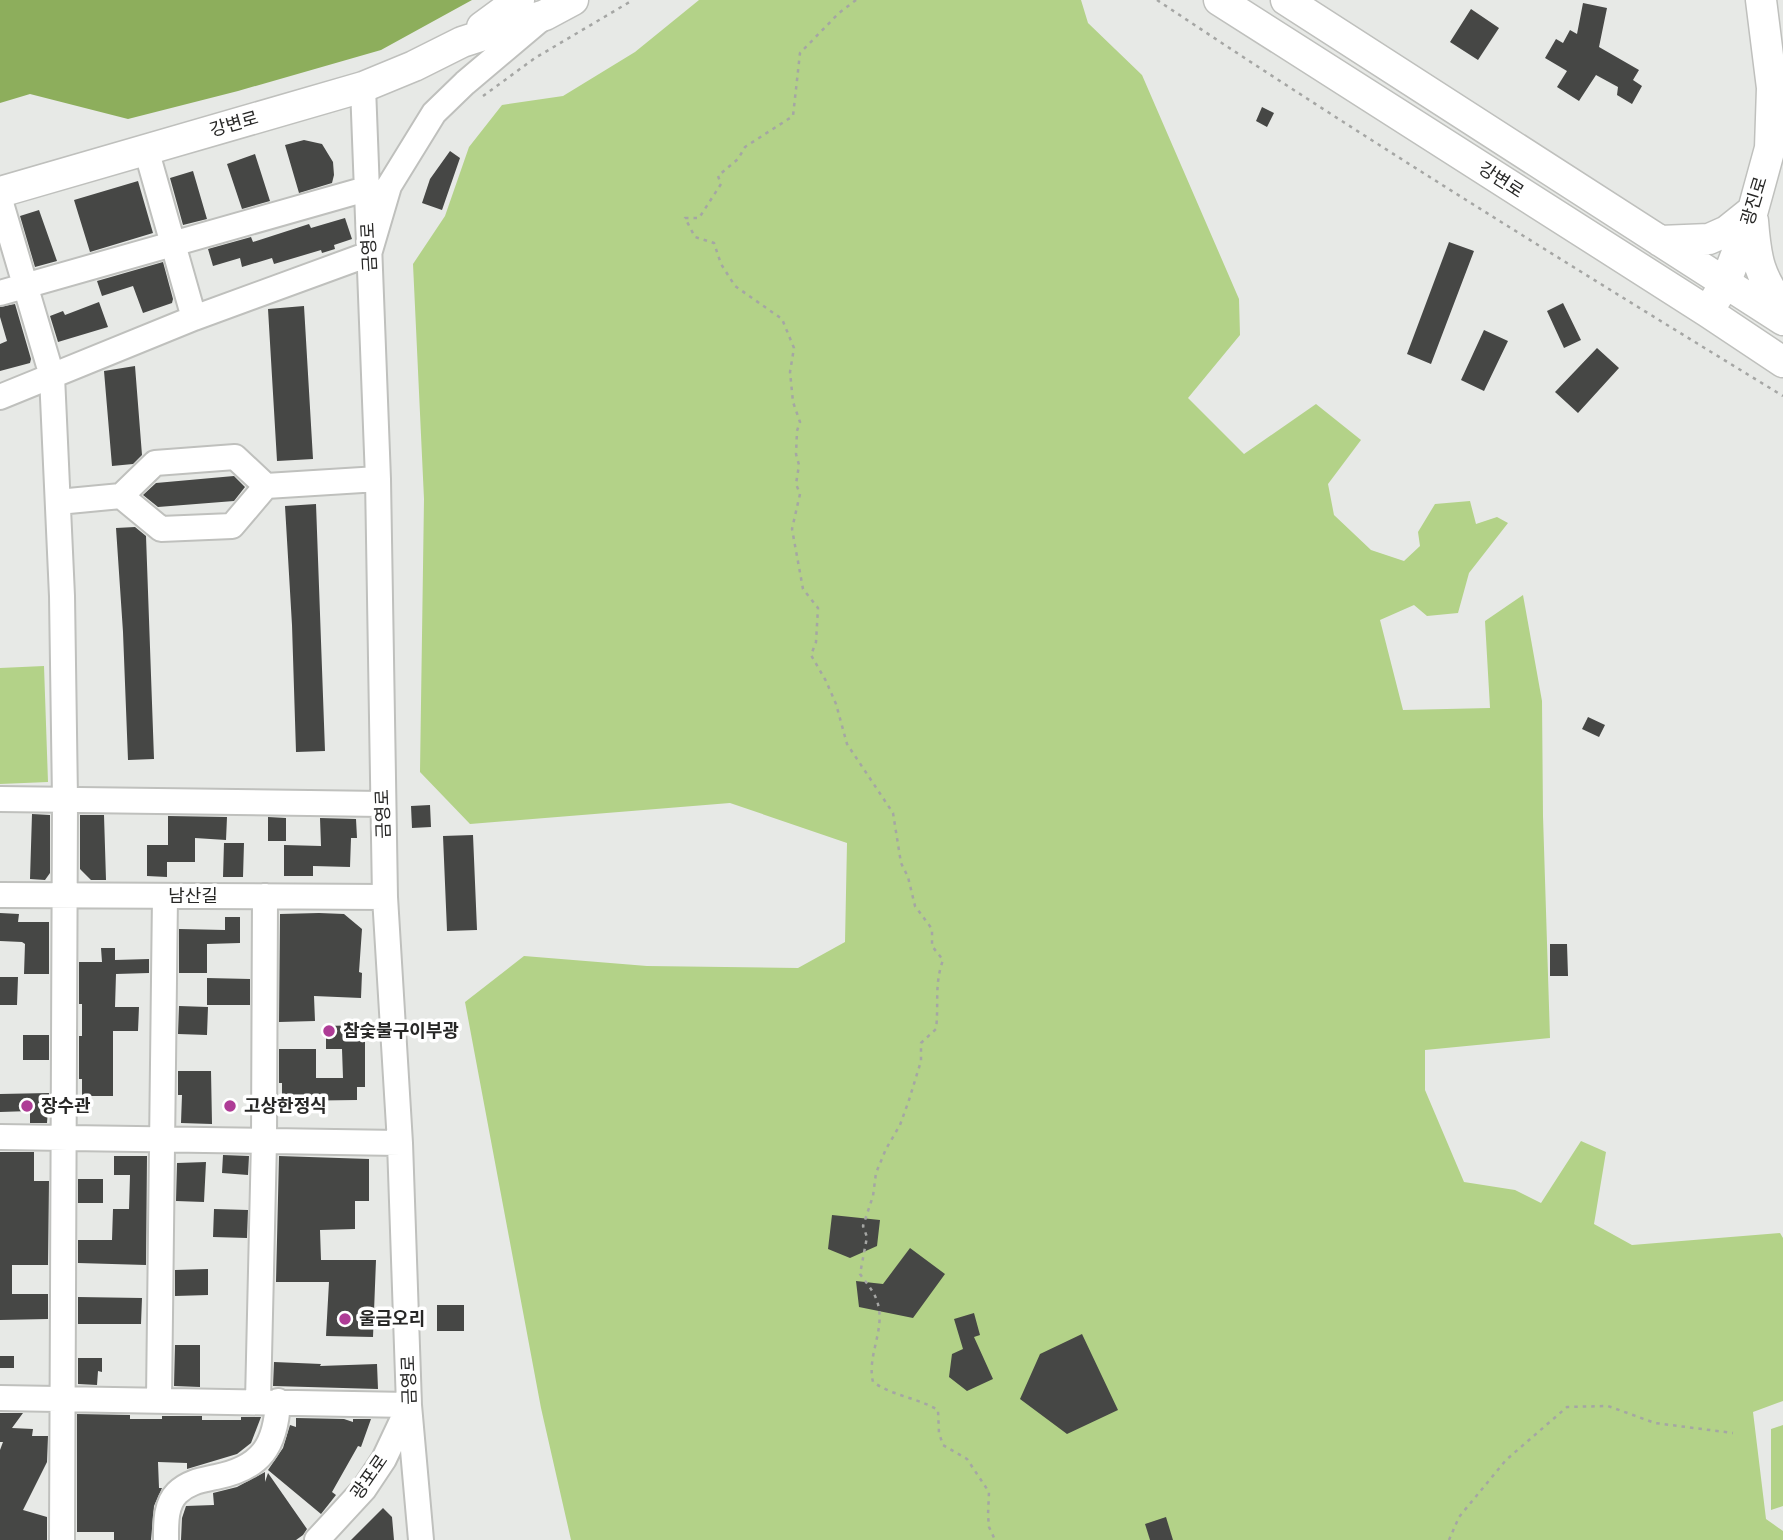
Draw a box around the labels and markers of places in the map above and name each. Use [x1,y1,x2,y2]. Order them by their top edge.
place label: 참숯불구이부광 [343,1018,459,1043]
marker: 참숯불구이부광 [321,1023,337,1039]
place label: 장수관 [41,1093,91,1118]
place label: 고상한정식 [244,1093,327,1118]
marker: 장수관 [19,1098,35,1114]
marker: 고상한정식 [222,1098,238,1114]
place label: 울금오리 [359,1306,425,1331]
marker: 울금오리 [337,1311,353,1327]

